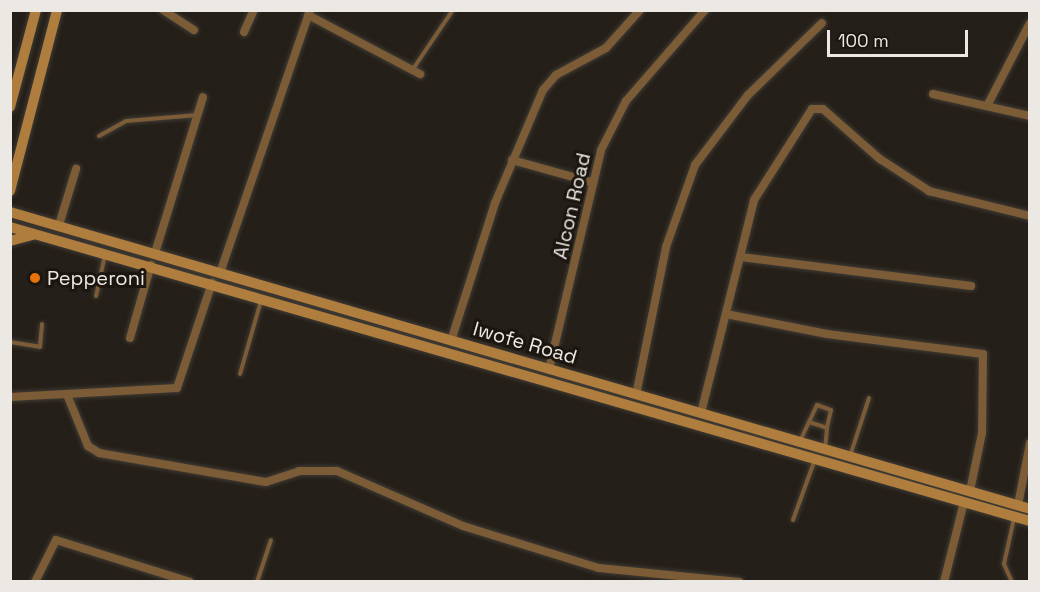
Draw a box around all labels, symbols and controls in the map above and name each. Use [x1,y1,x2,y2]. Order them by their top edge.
scale bar [830,18,971,56]
text: 100 m [838,29,889,52]
street label: Alcon Road [548,151,596,261]
place label: Pepperoni [47,266,145,290]
marker: Pepperoni [28,271,42,285]
street label: Iwofe Road [470,317,580,369]

